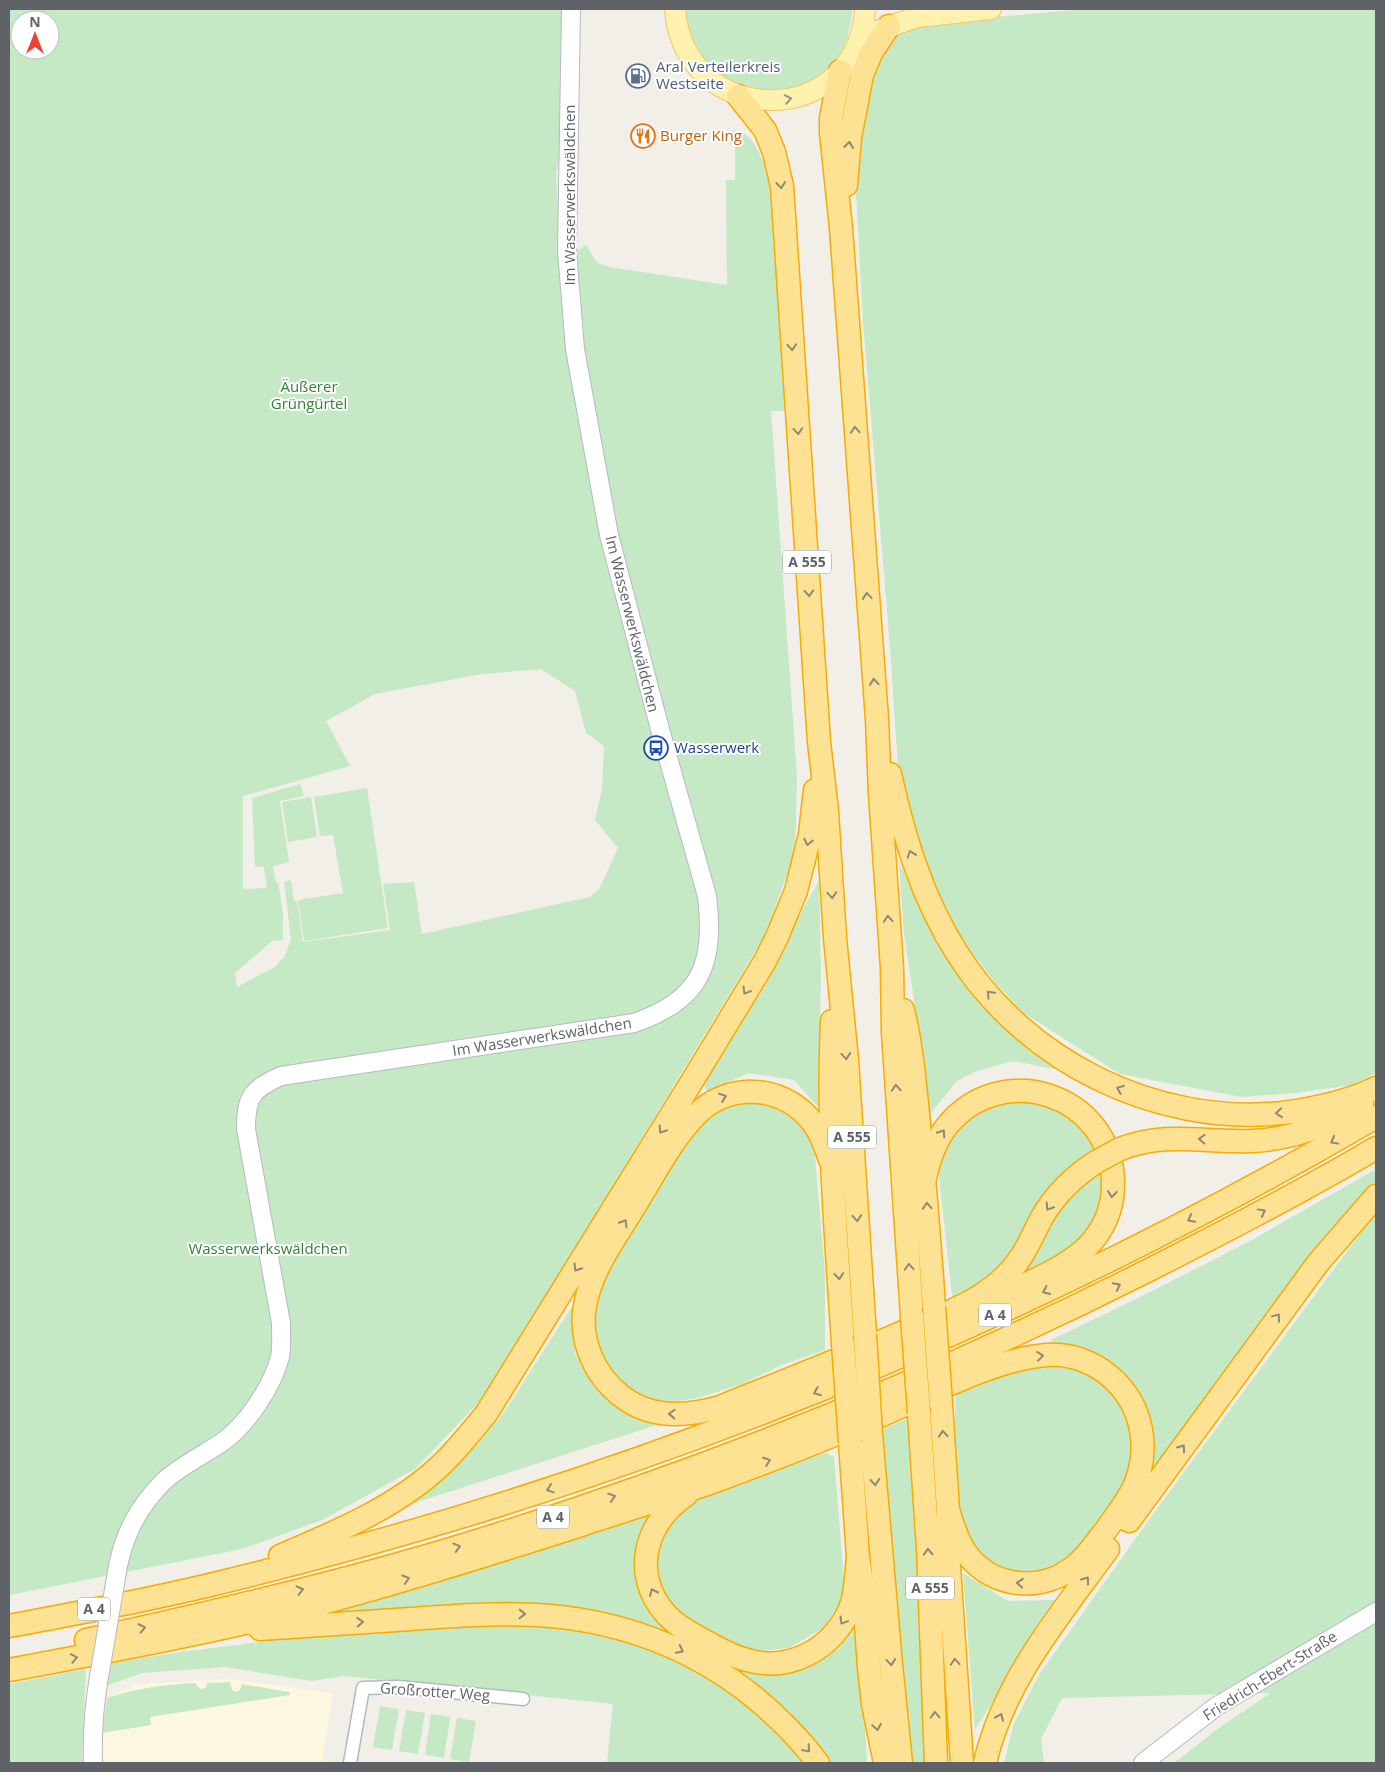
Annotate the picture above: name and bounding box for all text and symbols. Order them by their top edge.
north arrow [10,10,60,60]
text: N [29,12,41,31]
place label: Aral Verteilerkreis Westseite [656,56,780,93]
fuel station icon: Aral Verteilerkreis Westseite [625,63,651,89]
one-way arrow [784,94,793,104]
street label: Im Wasserwerkswäldchen [559,104,579,286]
restaurant icon: Burger King [630,123,656,149]
place label: Burger King [660,125,742,145]
one-way arrow [843,140,854,148]
one-way arrow [775,182,786,190]
one-way arrow [787,344,798,352]
park label: Äußerer Grüngürtel [271,376,347,413]
one-way arrow [850,426,861,434]
one-way arrow [793,427,804,435]
street label: Im Wasserwerkswäldchen [601,533,665,714]
road number: A 555 [783,550,831,574]
one-way arrow [803,589,814,597]
one-way arrow [862,592,873,600]
one-way arrow [869,678,880,686]
bus stop icon: Wasserwerk [643,735,669,761]
place label: Wasserwerk [674,737,759,757]
one-way arrow [803,838,814,847]
one-way arrow [907,850,917,858]
one-way arrow [827,891,838,899]
one-way arrow [883,915,894,923]
one-way arrow [743,986,753,995]
one-way arrow [987,991,996,1000]
street label: Im Wasserwerkswäldchen [451,1012,633,1060]
one-way arrow [841,1052,852,1060]
one-way arrow [891,1083,902,1091]
one-way arrow [1116,1085,1125,1095]
one-way arrow [718,1093,727,1104]
one-way arrow [1275,1107,1283,1118]
one-way arrow [659,1125,668,1134]
road number: A 555 [828,1126,876,1148]
one-way arrow [936,1129,945,1139]
one-way arrow [1197,1134,1205,1145]
one-way arrow [1330,1135,1339,1145]
one-way arrow [1108,1189,1118,1198]
one-way arrow [922,1202,933,1210]
one-way arrow [1045,1202,1055,1211]
one-way arrow [1256,1208,1265,1218]
one-way arrow [1188,1213,1197,1223]
one-way arrow [852,1215,863,1223]
one-way arrow [618,1220,628,1229]
park label: Wasserwerkswäldchen [188,1238,348,1258]
one-way arrow [573,1263,583,1272]
one-way arrow [903,1263,914,1271]
one-way arrow [833,1272,844,1280]
one-way arrow [1112,1282,1121,1292]
one-way arrow [1042,1285,1051,1296]
road number: A 4 [979,1304,1011,1326]
one-way arrow [1272,1314,1280,1323]
one-way arrow [1036,1351,1045,1361]
one-way arrow [813,1385,822,1396]
one-way arrow [668,1409,676,1420]
one-way arrow [938,1430,949,1438]
one-way arrow [1176,1445,1184,1454]
one-way arrow [762,1457,771,1467]
one-way arrow [870,1479,881,1487]
one-way arrow [547,1483,555,1493]
one-way arrow [607,1493,615,1503]
road number: A 4 [537,1505,569,1528]
one-way arrow [452,1542,461,1552]
one-way arrow [922,1548,933,1556]
one-way arrow [401,1574,409,1584]
road number: A 555 [906,1576,954,1600]
one-way arrow [1080,1576,1089,1586]
one-way arrow [1016,1578,1024,1589]
one-way arrow [296,1586,304,1596]
one-way arrow [648,1588,659,1597]
road number: A 4 [78,1598,110,1620]
one-way arrow [518,1609,526,1620]
one-way arrow [840,1616,850,1625]
one-way arrow [356,1617,364,1628]
one-way arrow [138,1623,147,1634]
street label: Friedrich-Ebert-Straße [1199,1626,1340,1725]
one-way arrow [674,1644,683,1654]
one-way arrow [69,1653,78,1664]
one-way arrow [885,1658,896,1666]
one-way arrow [950,1658,961,1666]
street label: Großrotter Weg [379,1677,491,1705]
one-way arrow [930,1710,940,1718]
one-way arrow [993,1713,1004,1722]
one-way arrow [872,1723,882,1732]
one-way arrow [801,1743,810,1752]

